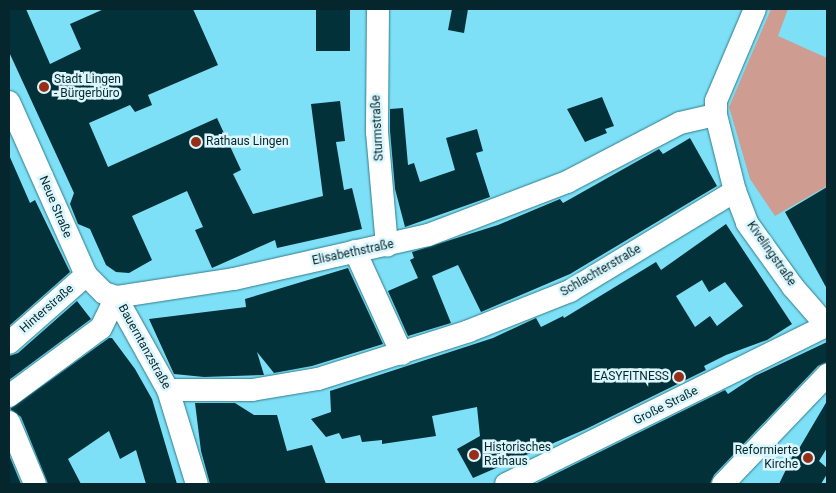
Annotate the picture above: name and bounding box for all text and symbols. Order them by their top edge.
place label: Stadt Lingen - Bürgerbüro [54,73,121,101]
marker: Stadt Lingen - Bürgerbüro [38,81,50,93]
street label: Sturmstraße [369,95,387,161]
place label: Rathaus Lingen [206,135,289,149]
marker: Rathaus Lingen [190,136,202,148]
street label: Neue Straße [36,174,74,240]
street label: Kivelingstraße [743,219,799,289]
street label: Elisabethstraße [311,237,395,269]
street label: Schlachterstraße [558,242,644,300]
street label: Hinterstraße [17,282,77,336]
street label: Bauerntanzstraße [115,302,173,392]
place label: EASYFITNESS [594,370,669,384]
marker: EASYFITNESS [673,371,685,383]
street label: Große Straße [631,384,701,428]
place label: Historisches Rathaus [484,441,551,469]
place label: Reformierte Kirche [735,444,798,472]
marker: Historisches Rathaus [468,449,480,461]
marker: Reformierte Kirche [802,452,814,464]

